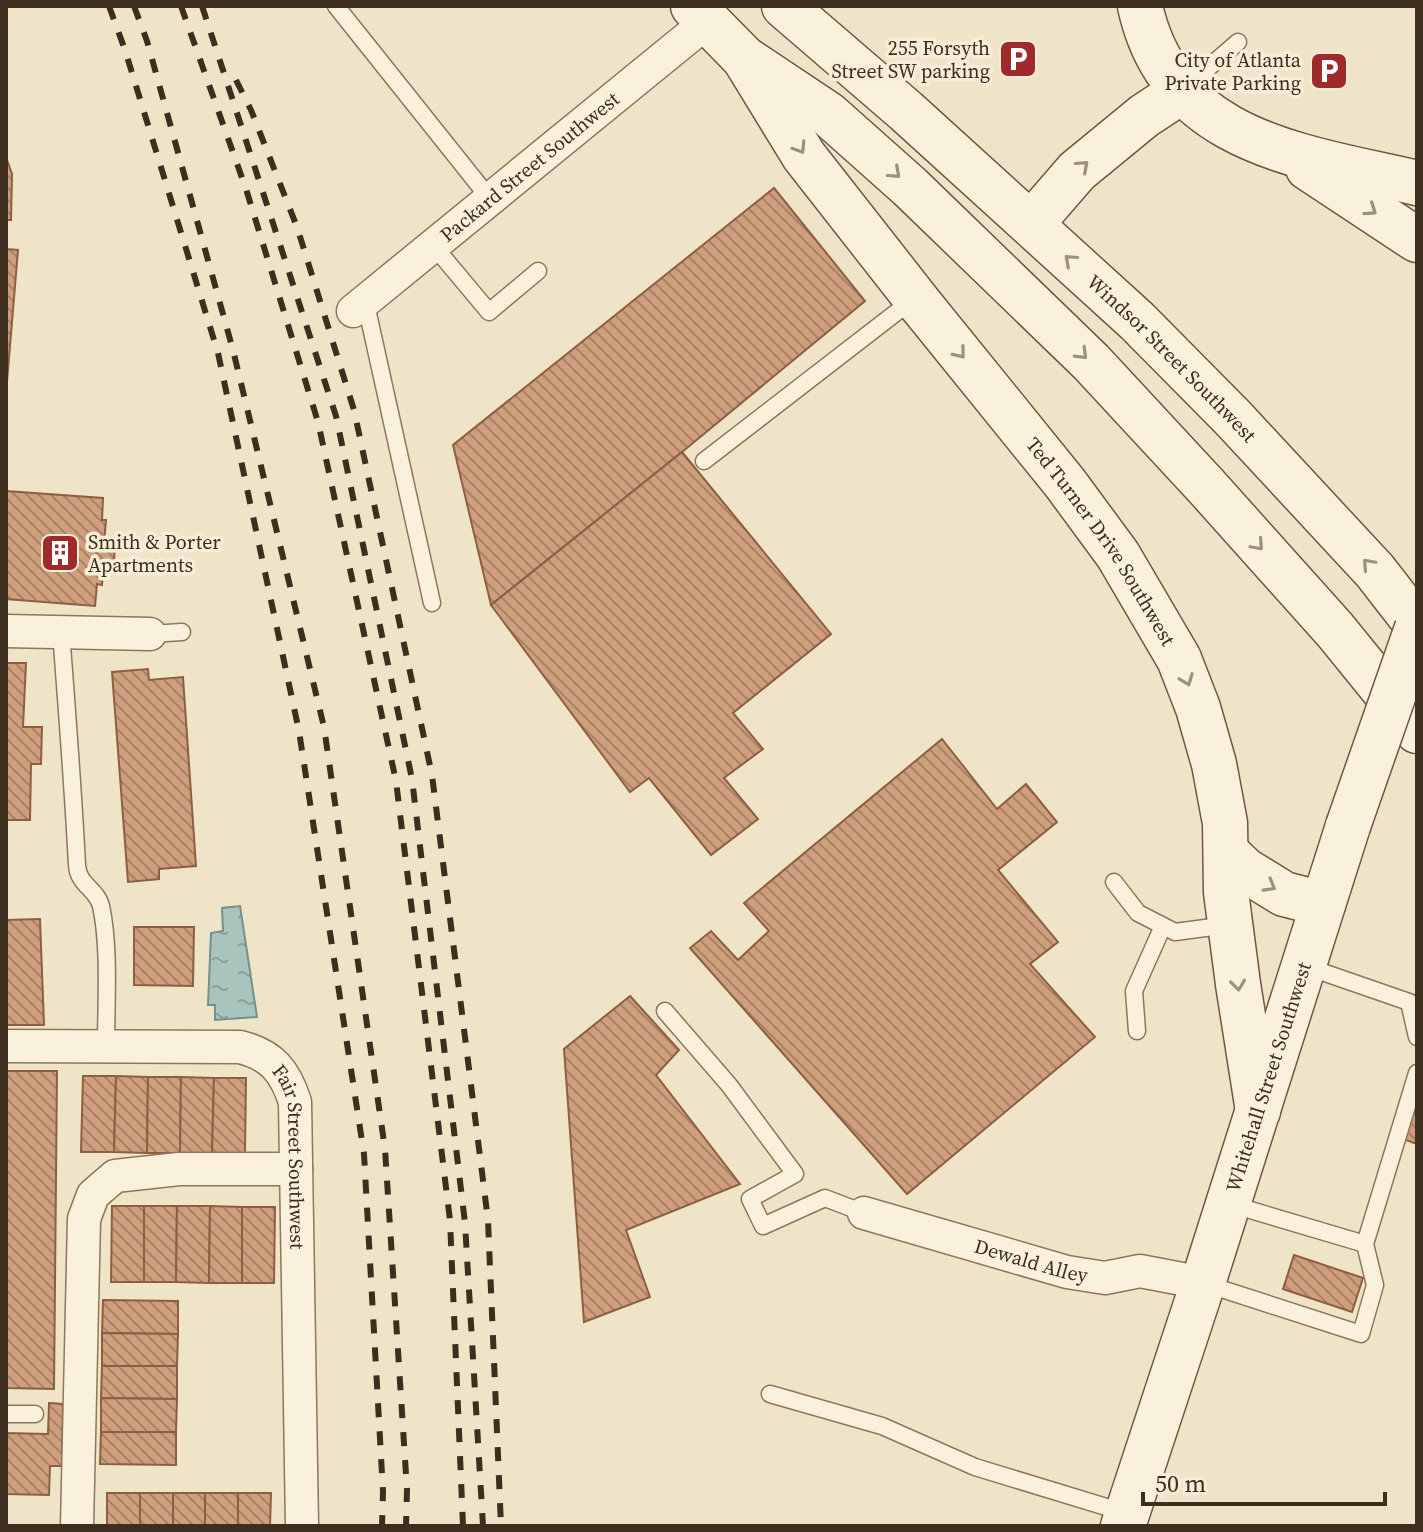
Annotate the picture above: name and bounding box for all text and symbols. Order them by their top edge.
place label: 255 Forsyth Street SW parking [832,34,990,85]
parking icon: 255 Forsyth Street SW parking [997,38,1039,80]
place label: City of Atlanta Private Parking [1165,46,1302,97]
parking icon: City of Atlanta Private Parking [1308,50,1350,92]
street label: Packard Street Southwest [434,85,626,249]
one-way arrow [790,140,805,154]
one-way arrow [1073,162,1088,176]
one-way arrow [885,164,900,178]
one-way arrow [1362,200,1376,215]
one-way arrow [1064,255,1079,270]
street label: Windsor Street Southwest [1081,268,1263,449]
one-way arrow [950,344,964,359]
one-way arrow [1073,344,1087,359]
street label: Ted Turner Drive Southwest [1019,431,1182,651]
place label: Smith & Porter Apartments [88,528,221,579]
building icon: Smith & Porter Apartments [39,532,81,574]
one-way arrow [1249,535,1263,550]
one-way arrow [1364,559,1378,574]
one-way arrow [1177,672,1194,686]
one-way arrow [1261,876,1276,892]
street label: Whitehall Street Southwest [1219,958,1318,1196]
one-way arrow [1230,979,1247,992]
street label: Fair Street Southwest [266,1058,311,1250]
street label: Dewald Alley [971,1232,1091,1289]
scale bar [1143,1456,1385,1506]
text: 50 m [1155,1467,1206,1500]

